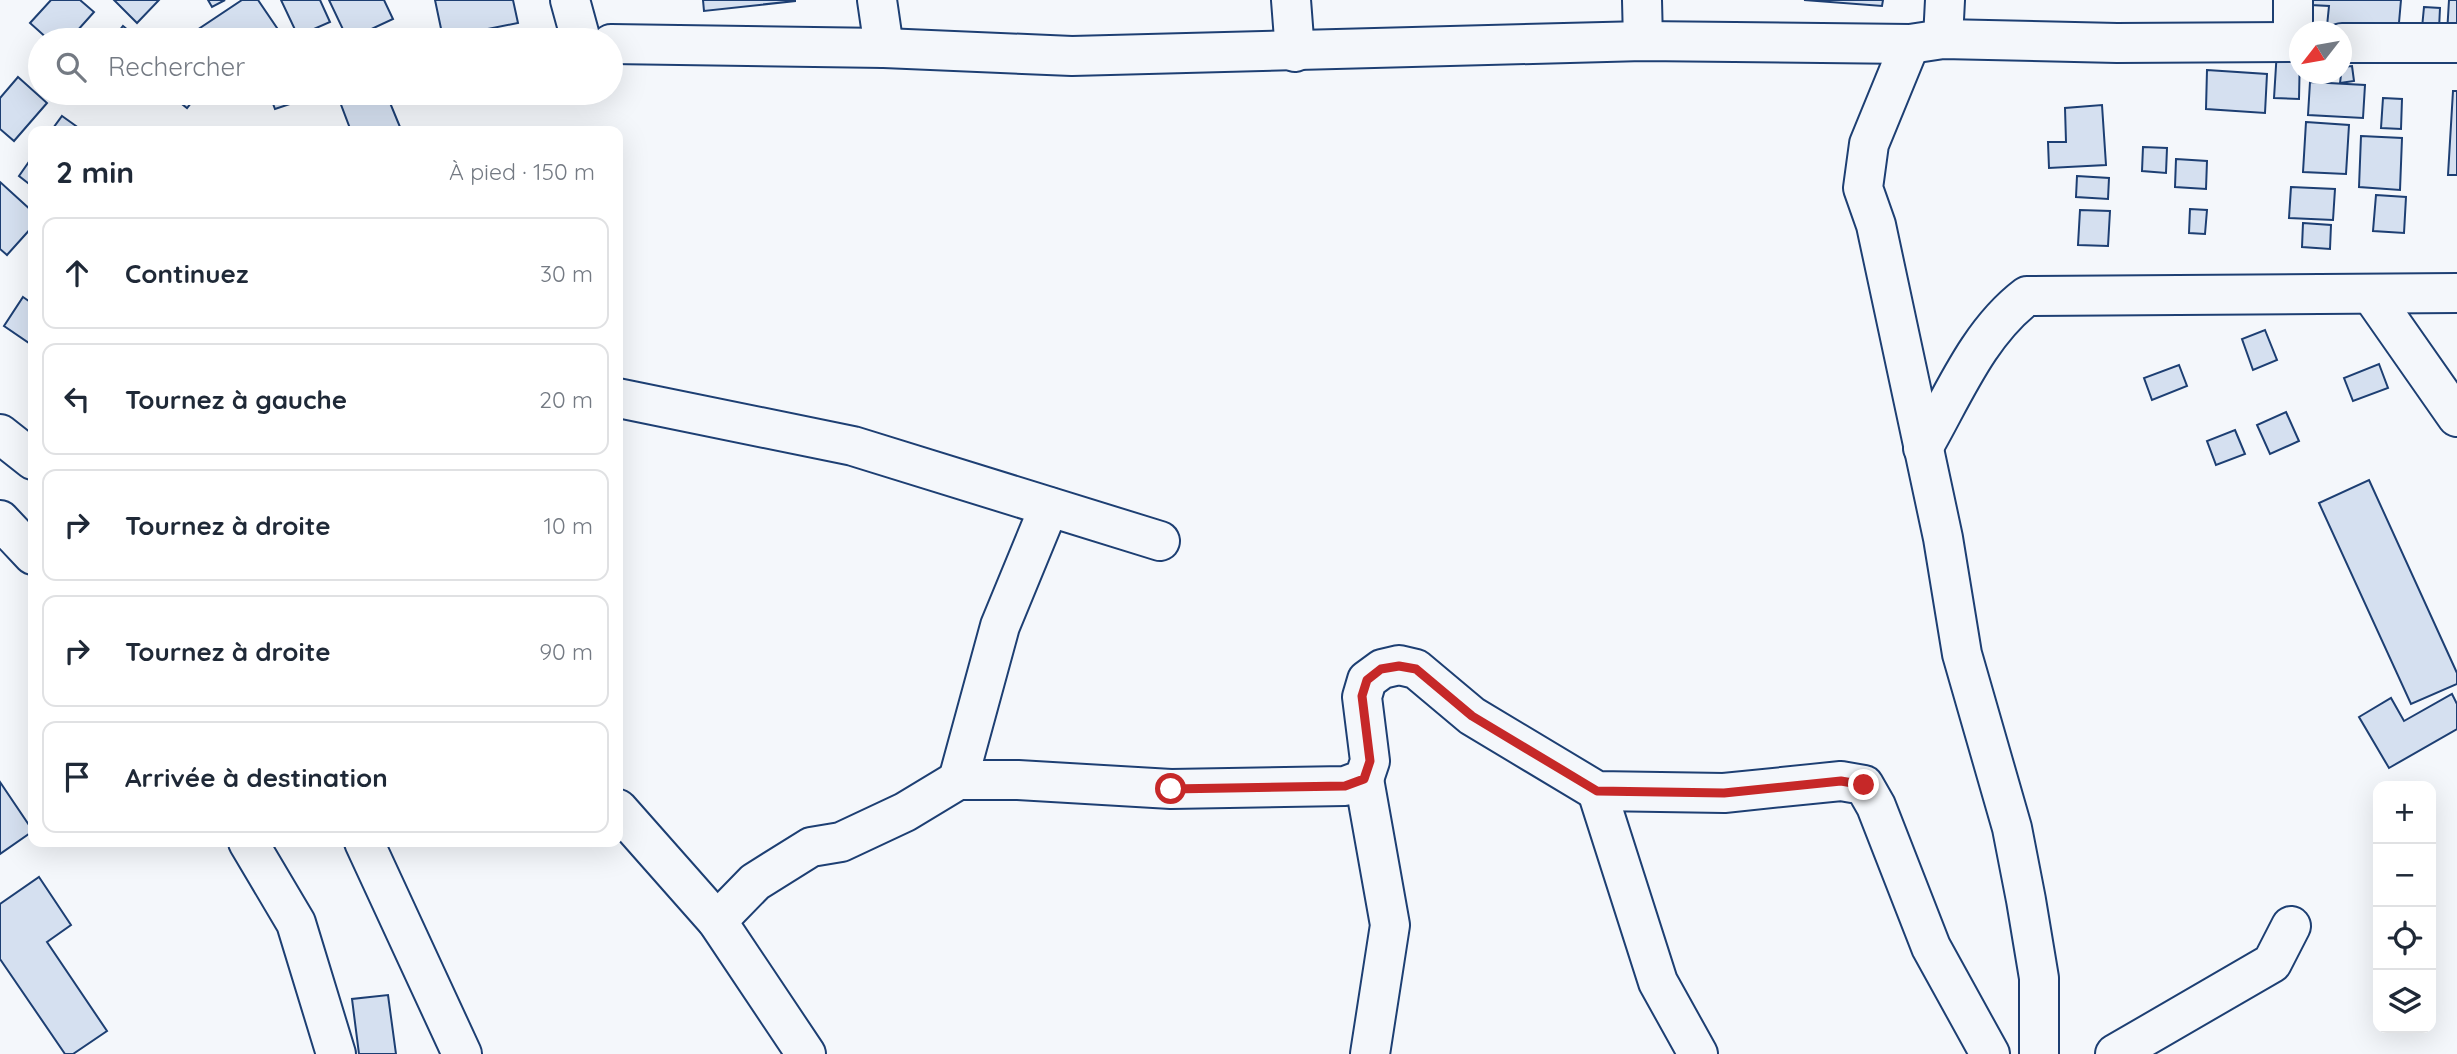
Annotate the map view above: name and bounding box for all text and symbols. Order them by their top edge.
north arrow [2289,21,2352,84]
search box [28,28,623,105]
icon: search [52,48,90,86]
text: Rechercher [108,50,245,83]
text: 2 min [56,153,134,191]
text: À pied · 150 m [449,157,595,186]
icon: ahead [58,254,96,292]
text: Continuez [125,257,248,290]
text: 30 m [540,259,593,288]
icon: left [58,380,96,418]
text: Tournez à gauche [125,383,347,416]
text: 20 m [539,385,593,414]
icon: right [58,506,96,544]
text: Tournez à droite [125,509,330,542]
text: 10 m [544,511,593,540]
icon: right [58,632,96,670]
text: Tournez à droite [125,635,330,668]
text: 90 m [539,637,593,666]
icon: arrive [58,758,96,796]
text: Arrivée à destination [125,761,388,794]
route end [1848,769,1879,800]
route start [1155,773,1186,804]
map controls [2373,781,2436,1033]
button: + [2373,781,2436,844]
button: − [2373,844,2436,907]
button: locate [2373,907,2436,970]
button: layers [2373,970,2436,1033]

